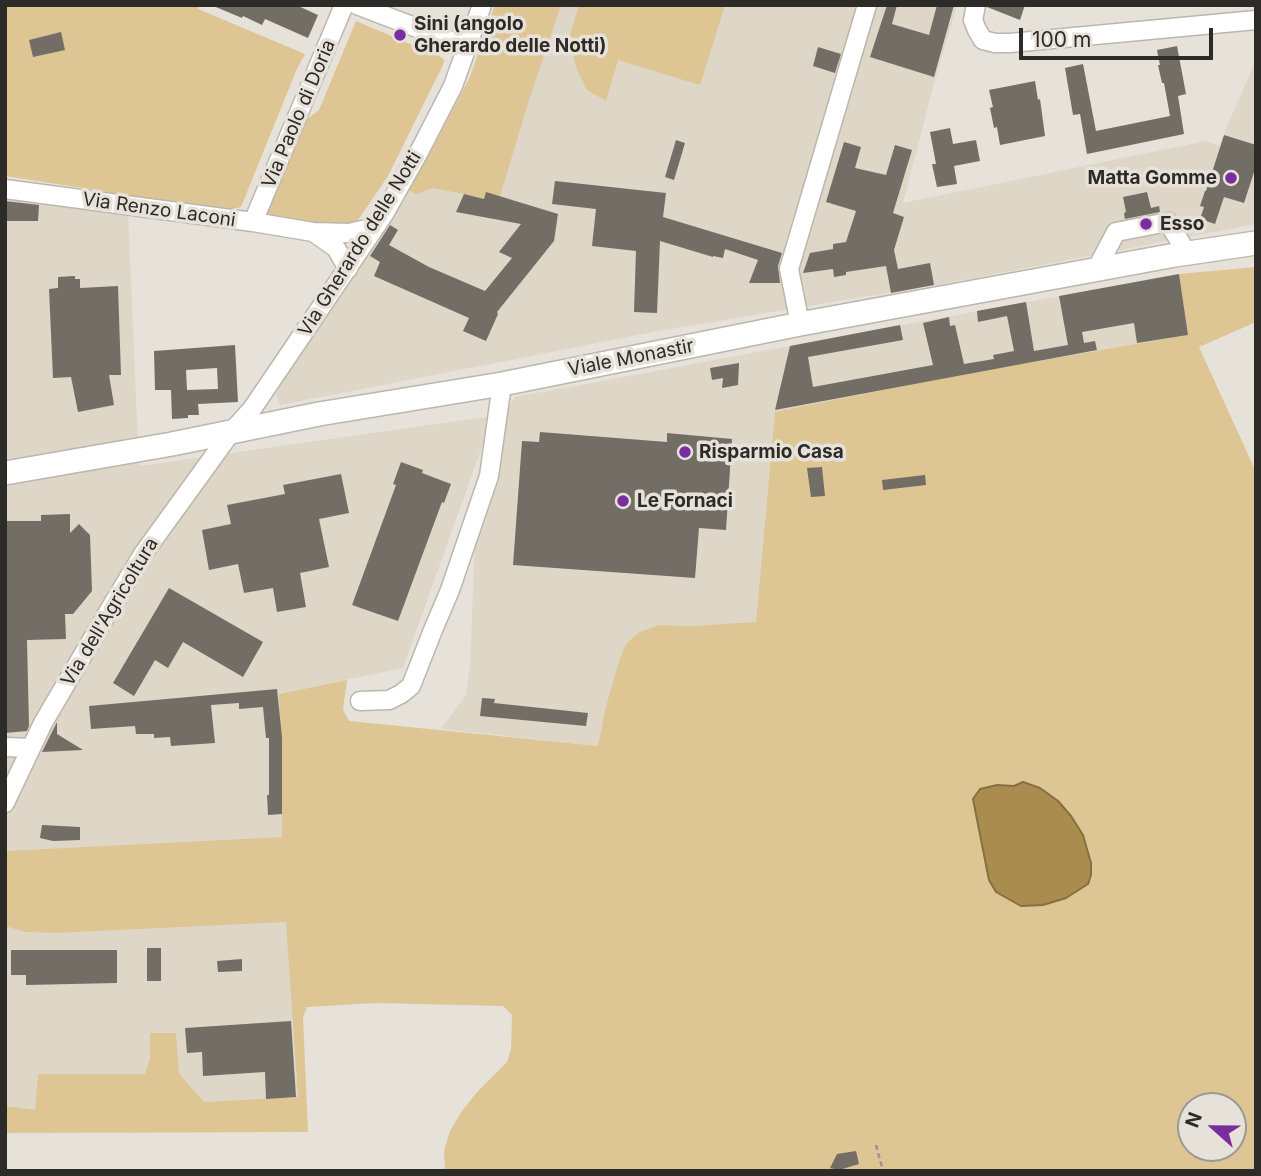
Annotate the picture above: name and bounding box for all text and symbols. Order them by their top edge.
place label: Sini (angolo Gherardo delle Notti) [414,13,606,57]
scale bar [1023,14,1217,58]
marker: Sini (angolo Gherardo delle Notti) [392,27,408,43]
text: 100 m [1032,27,1091,52]
street label: Via Paolo di Doria [258,37,340,191]
street label: Via Gherardo delle Notti [294,147,426,341]
place label: Matta Gomme [1087,167,1217,189]
marker: Matta Gomme [1223,170,1239,186]
street label: Via Renzo Laconi [81,188,237,232]
place label: Esso [1160,213,1204,235]
marker: Esso [1138,216,1154,232]
street label: Viale Monastir [566,335,696,381]
place label: Risparmio Casa [699,441,844,463]
marker: Risparmio Casa [677,444,693,460]
place label: Le Fornaci [637,490,733,512]
marker: Le Fornaci [615,493,631,509]
street label: Via dell'Agricoltura [57,534,163,690]
north arrow [1177,1092,1247,1162]
text: N [1180,1109,1207,1131]

